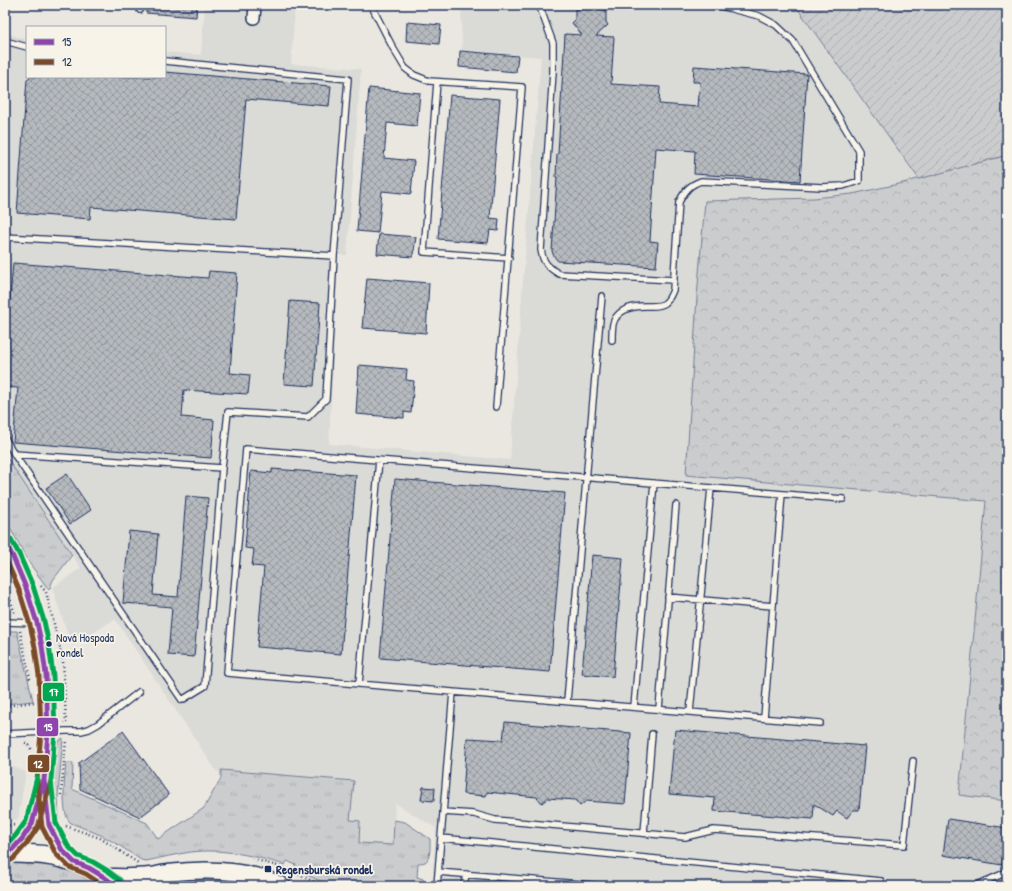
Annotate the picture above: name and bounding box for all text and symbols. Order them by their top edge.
legend [26,26,166,78]
text: 15 [62,33,71,50]
text: 12 [62,53,72,70]
place label: Nová Hospoda rondel [56,629,114,661]
marker: Nová Hospoda rondel [44,639,54,649]
line badge: 17 [42,682,65,702]
text: 17 [49,685,59,699]
line badge: 15 [36,717,59,737]
text: 15 [44,720,53,734]
line badge: 12 [27,754,50,773]
text: 12 [33,757,43,771]
place label: Regensburská rondel [276,860,373,879]
marker: Regensburská rondel [263,864,273,874]

